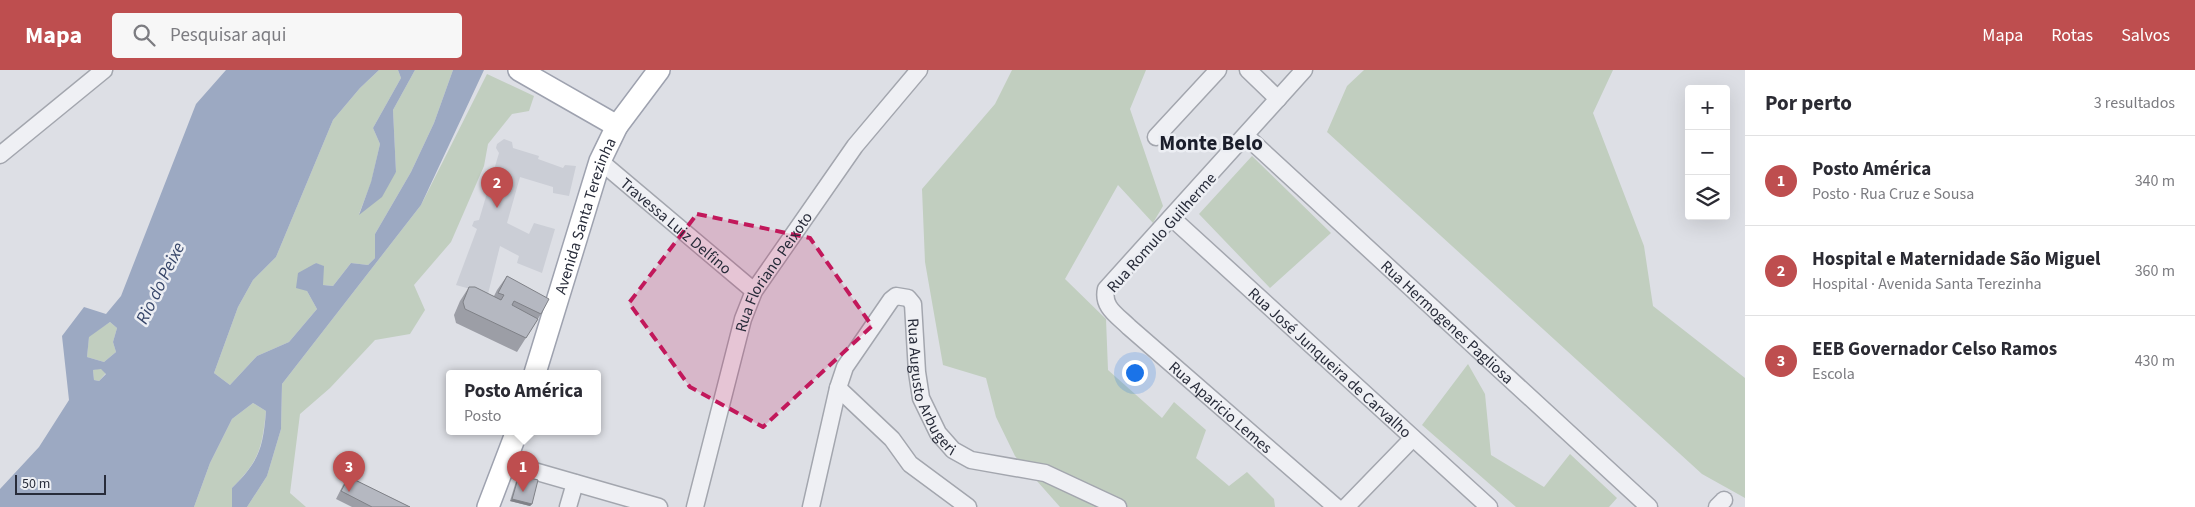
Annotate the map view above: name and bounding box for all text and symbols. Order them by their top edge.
search box [112,13,462,58]
text: Mapa [25,18,82,53]
icon: search [130,21,158,49]
text: Pesquisar aqui [170,22,286,49]
text: Mapa [1982,23,2023,48]
text: Rotas [2051,23,2093,48]
text: Salvos [2121,23,2170,48]
map controls [1685,85,1730,220]
button: + [1685,85,1730,130]
text: Por perto [1765,88,1852,118]
text: 3 resultados [2094,92,2175,114]
district label: Monte Belo [1159,128,1263,158]
button: − [1685,130,1730,175]
street label: Avenida Santa Terezinha [550,134,622,297]
text: Posto América [1812,156,1931,183]
pin: 2 [481,167,513,208]
street label: Rua Romulo Guilherme [1102,168,1222,297]
text: 1 [1777,170,1785,192]
text: 340 m [2135,170,2175,192]
street label: Travessa Luiz Delfino [615,173,736,280]
button: layers [1685,175,1730,220]
text: Posto · Rua Cruz e Sousa [1812,183,1974,205]
street label: Rua Floriano Peixoto [730,208,818,334]
water label: Rio do Peixe [130,238,191,328]
text: Hospital e Maternidade São Miguel [1812,246,2100,273]
street label: Rua Hermogenes Pagliosa [1376,255,1518,389]
text: 2 [1777,260,1785,282]
text: 360 m [2135,260,2175,282]
text: Hospital · Avenida Santa Terezinha [1812,273,2042,295]
street label: Rua José Junqueira de Carvalho [1243,283,1416,443]
street label: Rua Augusto Arbugeri [902,318,960,462]
text: EEB Governador Celso Ramos [1812,336,2057,363]
text: 3 [1777,350,1785,372]
text: 430 m [2135,350,2175,372]
street label: Rua Aparicio Lemes [1164,356,1277,459]
your location [1122,360,1148,386]
text: Escola [1812,363,1855,385]
popup [446,370,601,435]
text: Posto América [464,378,583,405]
text: Posto [464,405,501,427]
pin: 3 [333,451,365,492]
pin: 1 [507,451,539,492]
scale bar [15,472,106,495]
text: 50 m [22,474,50,494]

